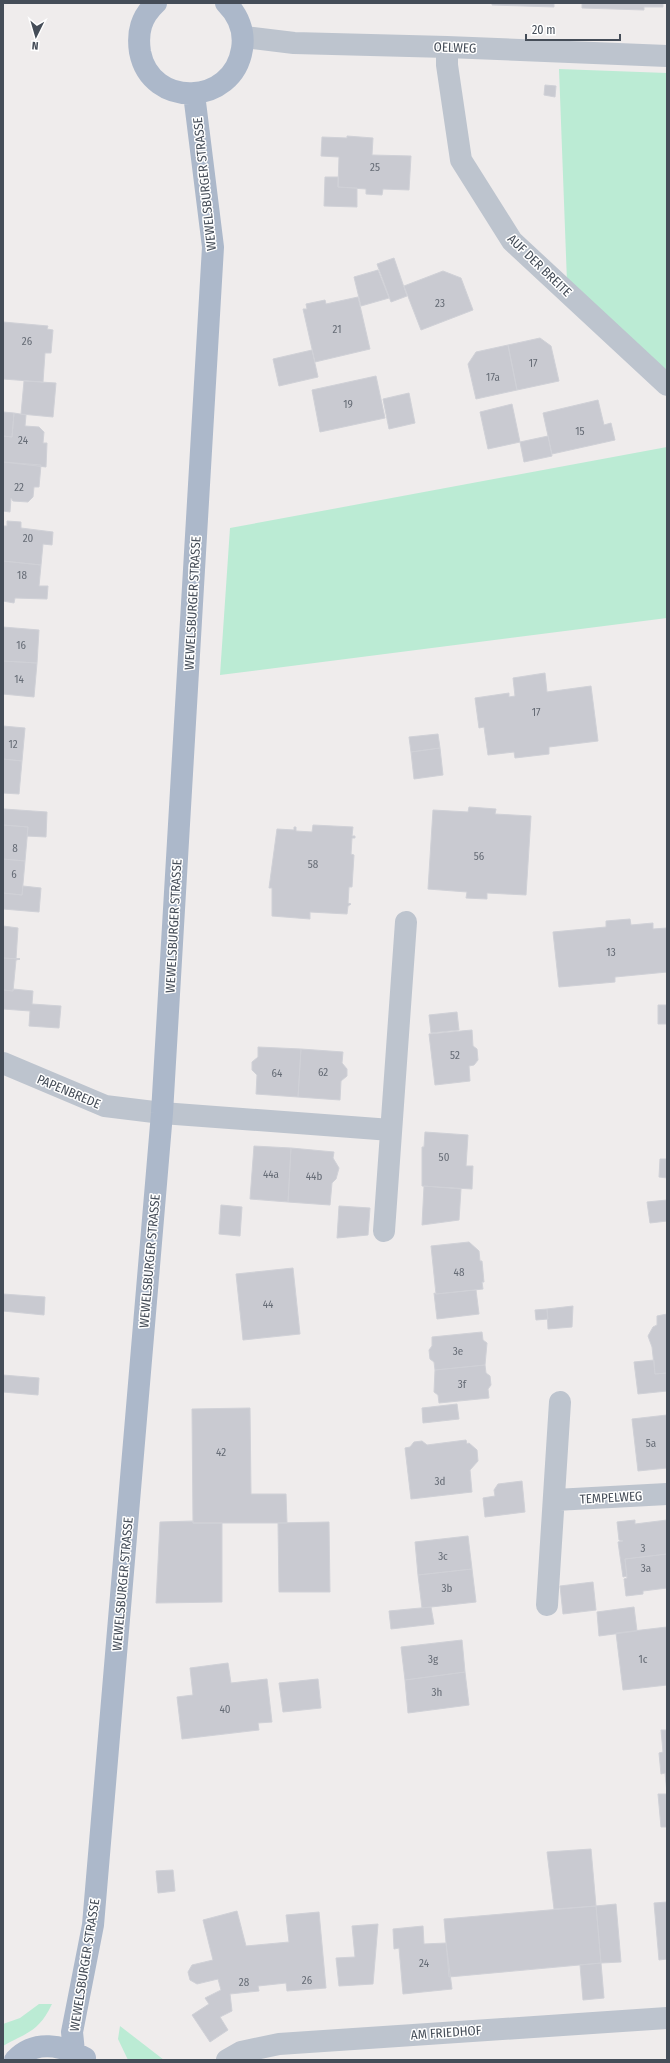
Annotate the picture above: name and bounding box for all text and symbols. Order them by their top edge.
north arrow [16,16,56,56]
scale bar [526,16,620,42]
text: 20 m [532,23,556,37]
text: N [31,39,39,52]
street label: OELWEG [433,39,477,56]
street label: WEWELSBURGER STRASSE [190,117,219,251]
house number: 25 [370,161,380,174]
street label: AUF DER BREITE [505,231,575,299]
house number: 23 [435,297,445,310]
house number: 21 [333,323,341,336]
house number: 26 [22,335,33,348]
house number: 17 [529,357,538,370]
house number: 17a [486,371,500,384]
house number: 19 [343,398,353,411]
house number: 15 [575,425,585,438]
house number: 24 [18,434,29,447]
house number: 22 [14,481,24,494]
house number: 20 [23,532,34,545]
street label: WEWELSBURGER STRASSE [182,536,203,670]
house number: 18 [17,569,27,582]
house number: 16 [16,639,26,652]
house number: 14 [14,673,24,686]
house number: 17 [532,706,541,719]
house number: 12 [8,738,18,751]
house number: 8 [12,842,18,855]
house number: 56 [474,850,485,863]
house number: 58 [308,858,319,871]
street label: WEWELSBURGER STRASSE [163,859,184,993]
house number: 6 [11,868,17,881]
house number: 13 [606,946,616,959]
house number: 52 [450,1049,460,1062]
house number: 62 [318,1066,328,1079]
house number: 64 [272,1067,283,1080]
street label: PAPENBREDE [35,1071,103,1112]
house number: 50 [439,1151,450,1164]
house number: 44a [263,1168,279,1181]
house number: 44b [306,1170,322,1183]
street label: WEWELSBURGER STRASSE [136,1194,163,1328]
house number: 48 [454,1266,465,1279]
house number: 44 [263,1298,274,1311]
house number: 3e [453,1345,463,1358]
house number: 3f [458,1378,467,1391]
house number: 5a [646,1437,656,1450]
house number: 42 [216,1446,226,1459]
house number: 3d [435,1475,445,1488]
street label: TEMPELWEG [579,1488,643,1507]
street label: WEWELSBURGER STRASSE [109,1517,136,1651]
house number: 3 [641,1542,646,1555]
house number: 3c [438,1550,448,1563]
house number: 3a [641,1562,651,1575]
house number: 3b [442,1582,453,1595]
house number: 3g [428,1653,439,1666]
house number: 1c [639,1653,648,1666]
house number: 3h [432,1686,442,1699]
house number: 40 [219,1703,231,1716]
street label: WEWELSBURGER STRASSE [67,1898,102,2032]
house number: 24 [419,1957,430,1970]
house number: 26 [302,1974,313,1987]
house number: 28 [239,1976,250,1989]
street label: AM FRIEDHOF [410,2023,482,2042]

